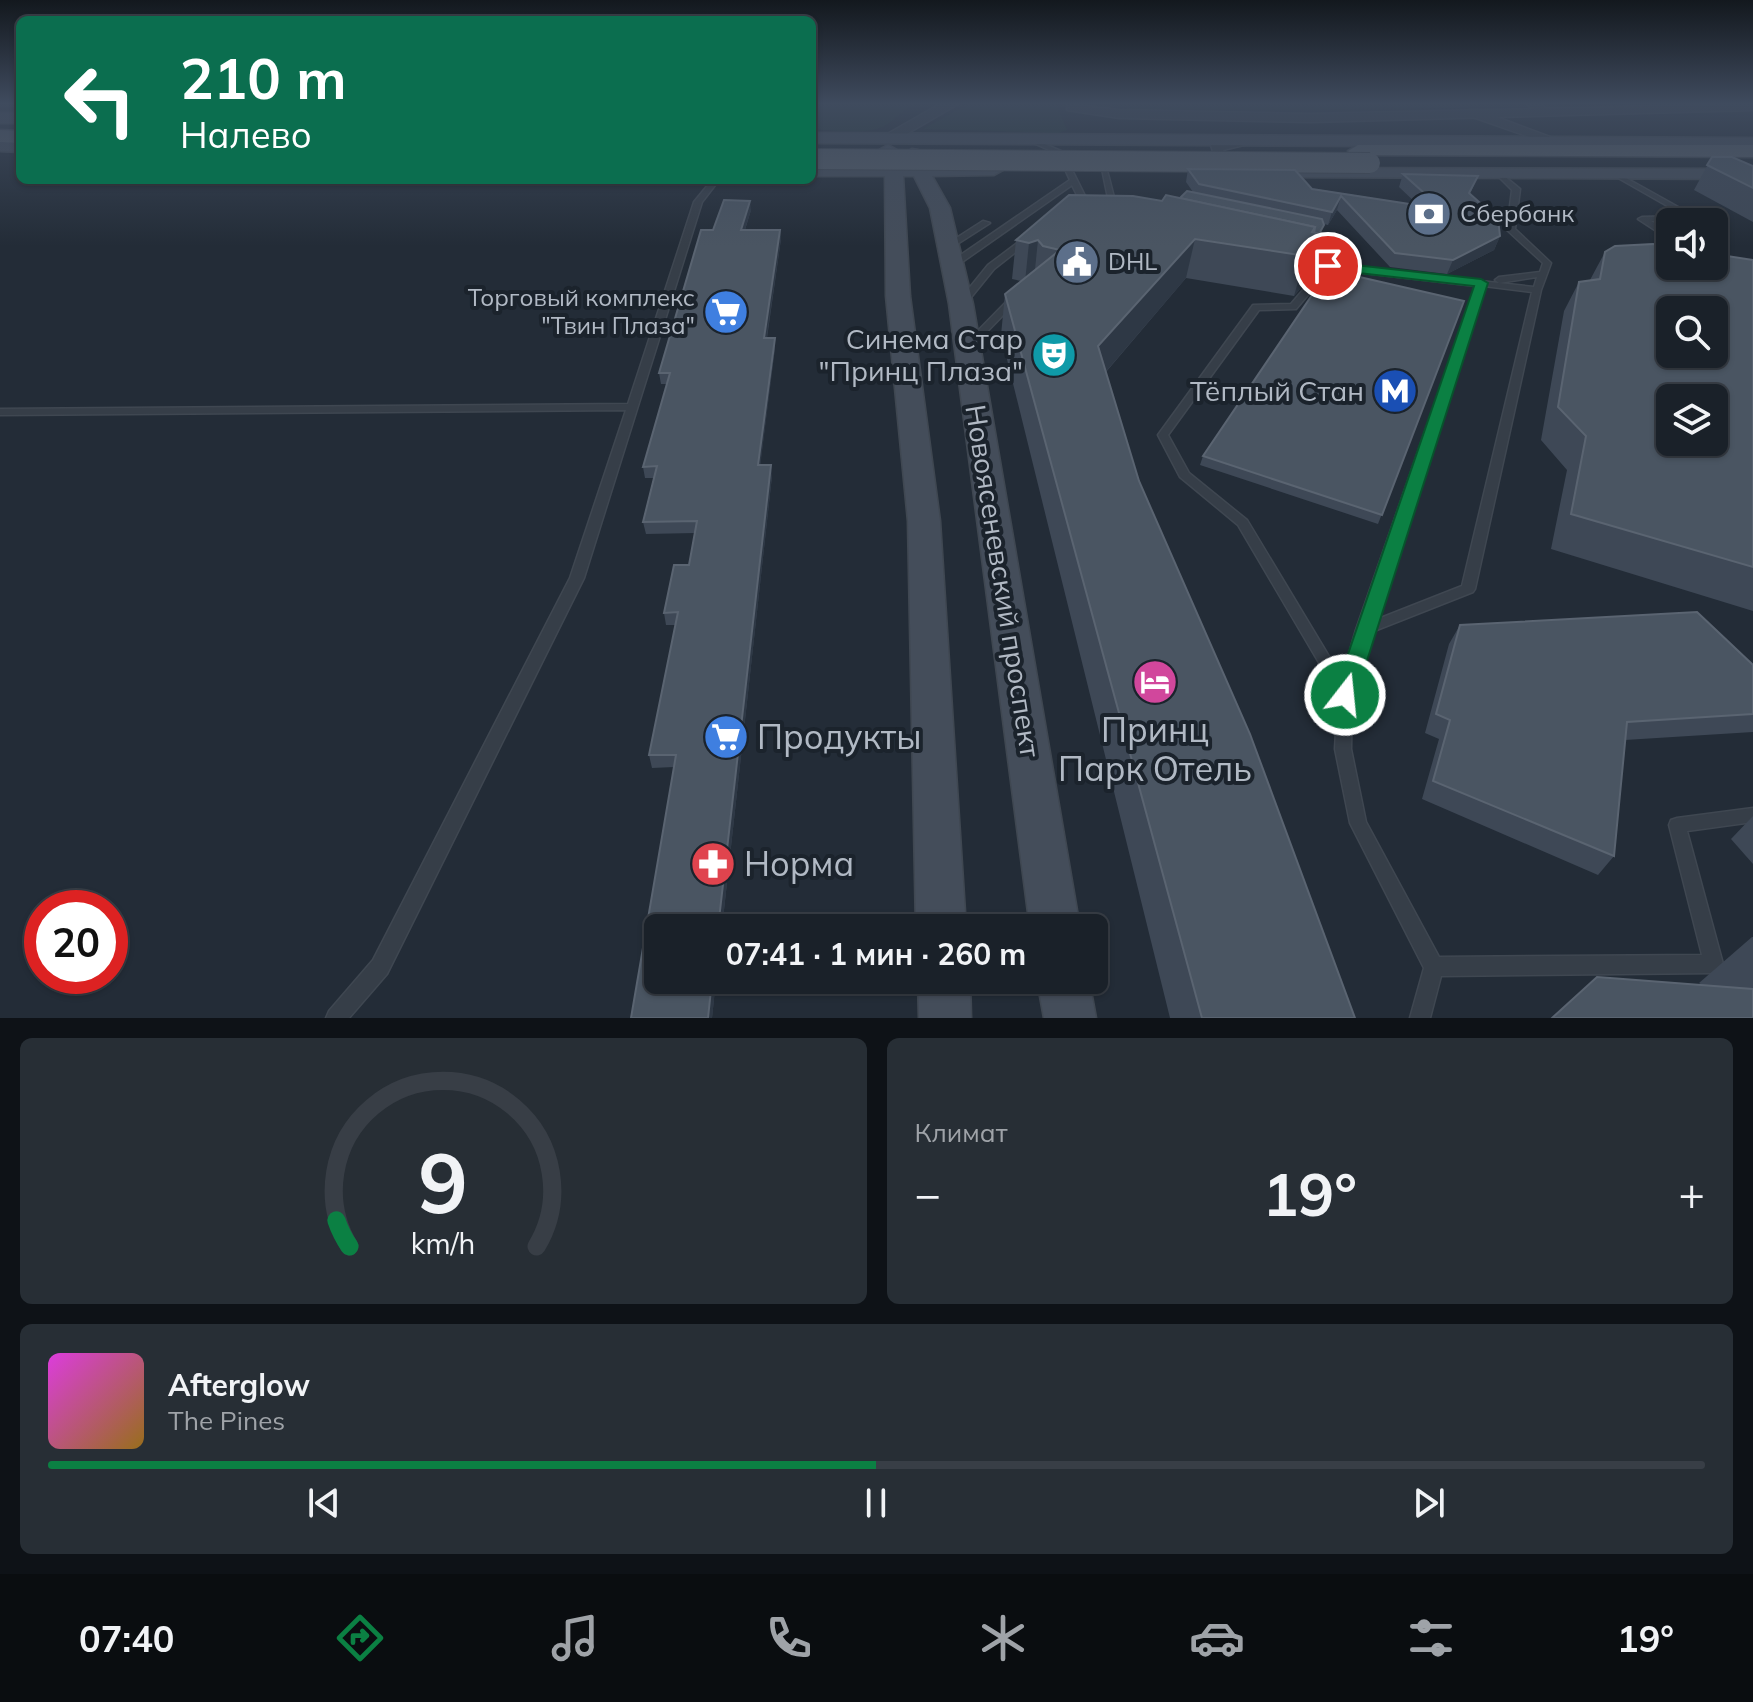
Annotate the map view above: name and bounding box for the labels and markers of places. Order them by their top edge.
bank icon: Сбербанк [1405,190,1453,238]
place label: Сбербанк [1460,198,1574,228]
pin [1294,232,1362,300]
public building icon: DHL [1053,238,1101,286]
place label: DHL [1108,246,1157,276]
place label: Торговый комплекс "Твин Плаза" [468,282,695,340]
supermarket icon: Торговый комплекс "Твин Плаза" [702,288,750,336]
place label: Синема Стар "Принц Плаза" [818,321,1023,388]
theatre icon: Синема Стар "Принц Плаза" [1030,331,1078,379]
metro station icon: Тёплый Стан [1371,367,1419,415]
place label: Тёплый Стан [1190,373,1364,408]
hotel icon: Принц Парк Отель [1131,658,1179,706]
place label: Принц Парк Отель [1058,708,1252,790]
supermarket icon: Продукты [702,713,750,761]
place label: Продукты [757,715,922,758]
pharmacy icon: Норма [689,840,737,888]
place label: Норма [744,842,854,885]

